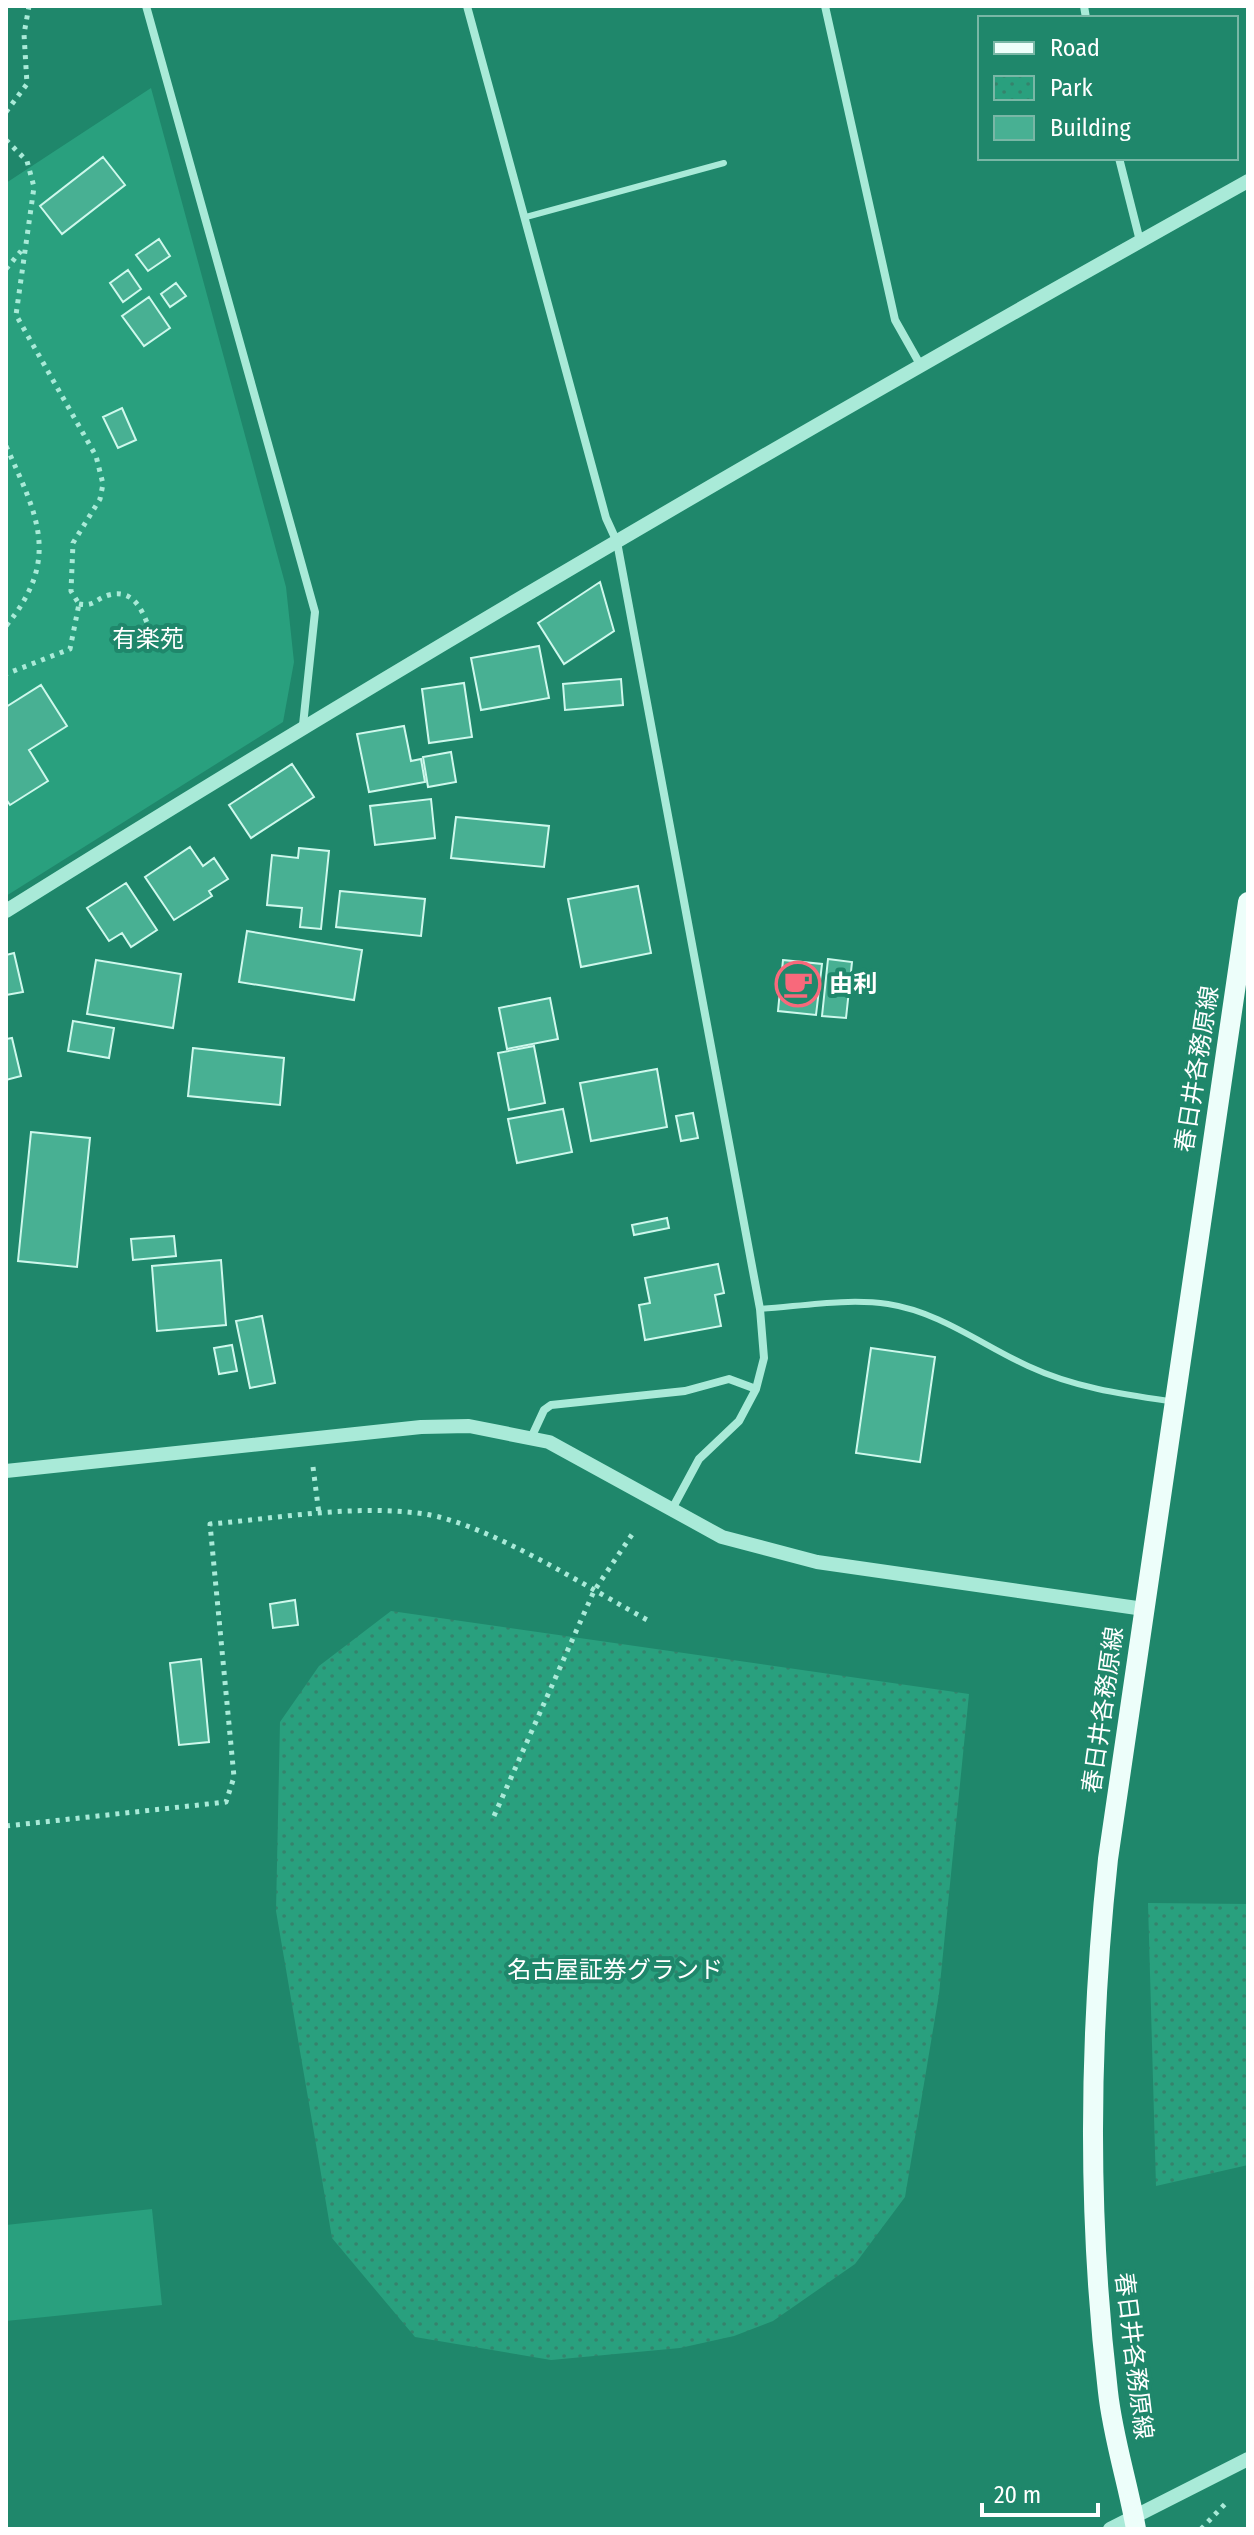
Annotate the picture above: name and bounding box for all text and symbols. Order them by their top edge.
legend [978,16,1238,160]
text: Road [1050,34,1100,62]
text: Park [1050,74,1093,102]
text: Building [1050,114,1132,142]
park label: 有楽苑 [112,625,184,653]
cafe icon: 由利 [774,960,822,1008]
place label: 由利 [829,970,877,998]
street label: 春日井各務原線 [1170,984,1224,1154]
street label: 春日井各務原線 [1077,1625,1129,1795]
park label: 名古屋証券グランド [507,1956,723,1984]
street label: 春日井各務原線 [1110,2271,1158,2441]
scale bar [982,2467,1098,2517]
text: 20 m [994,2481,1041,2509]

